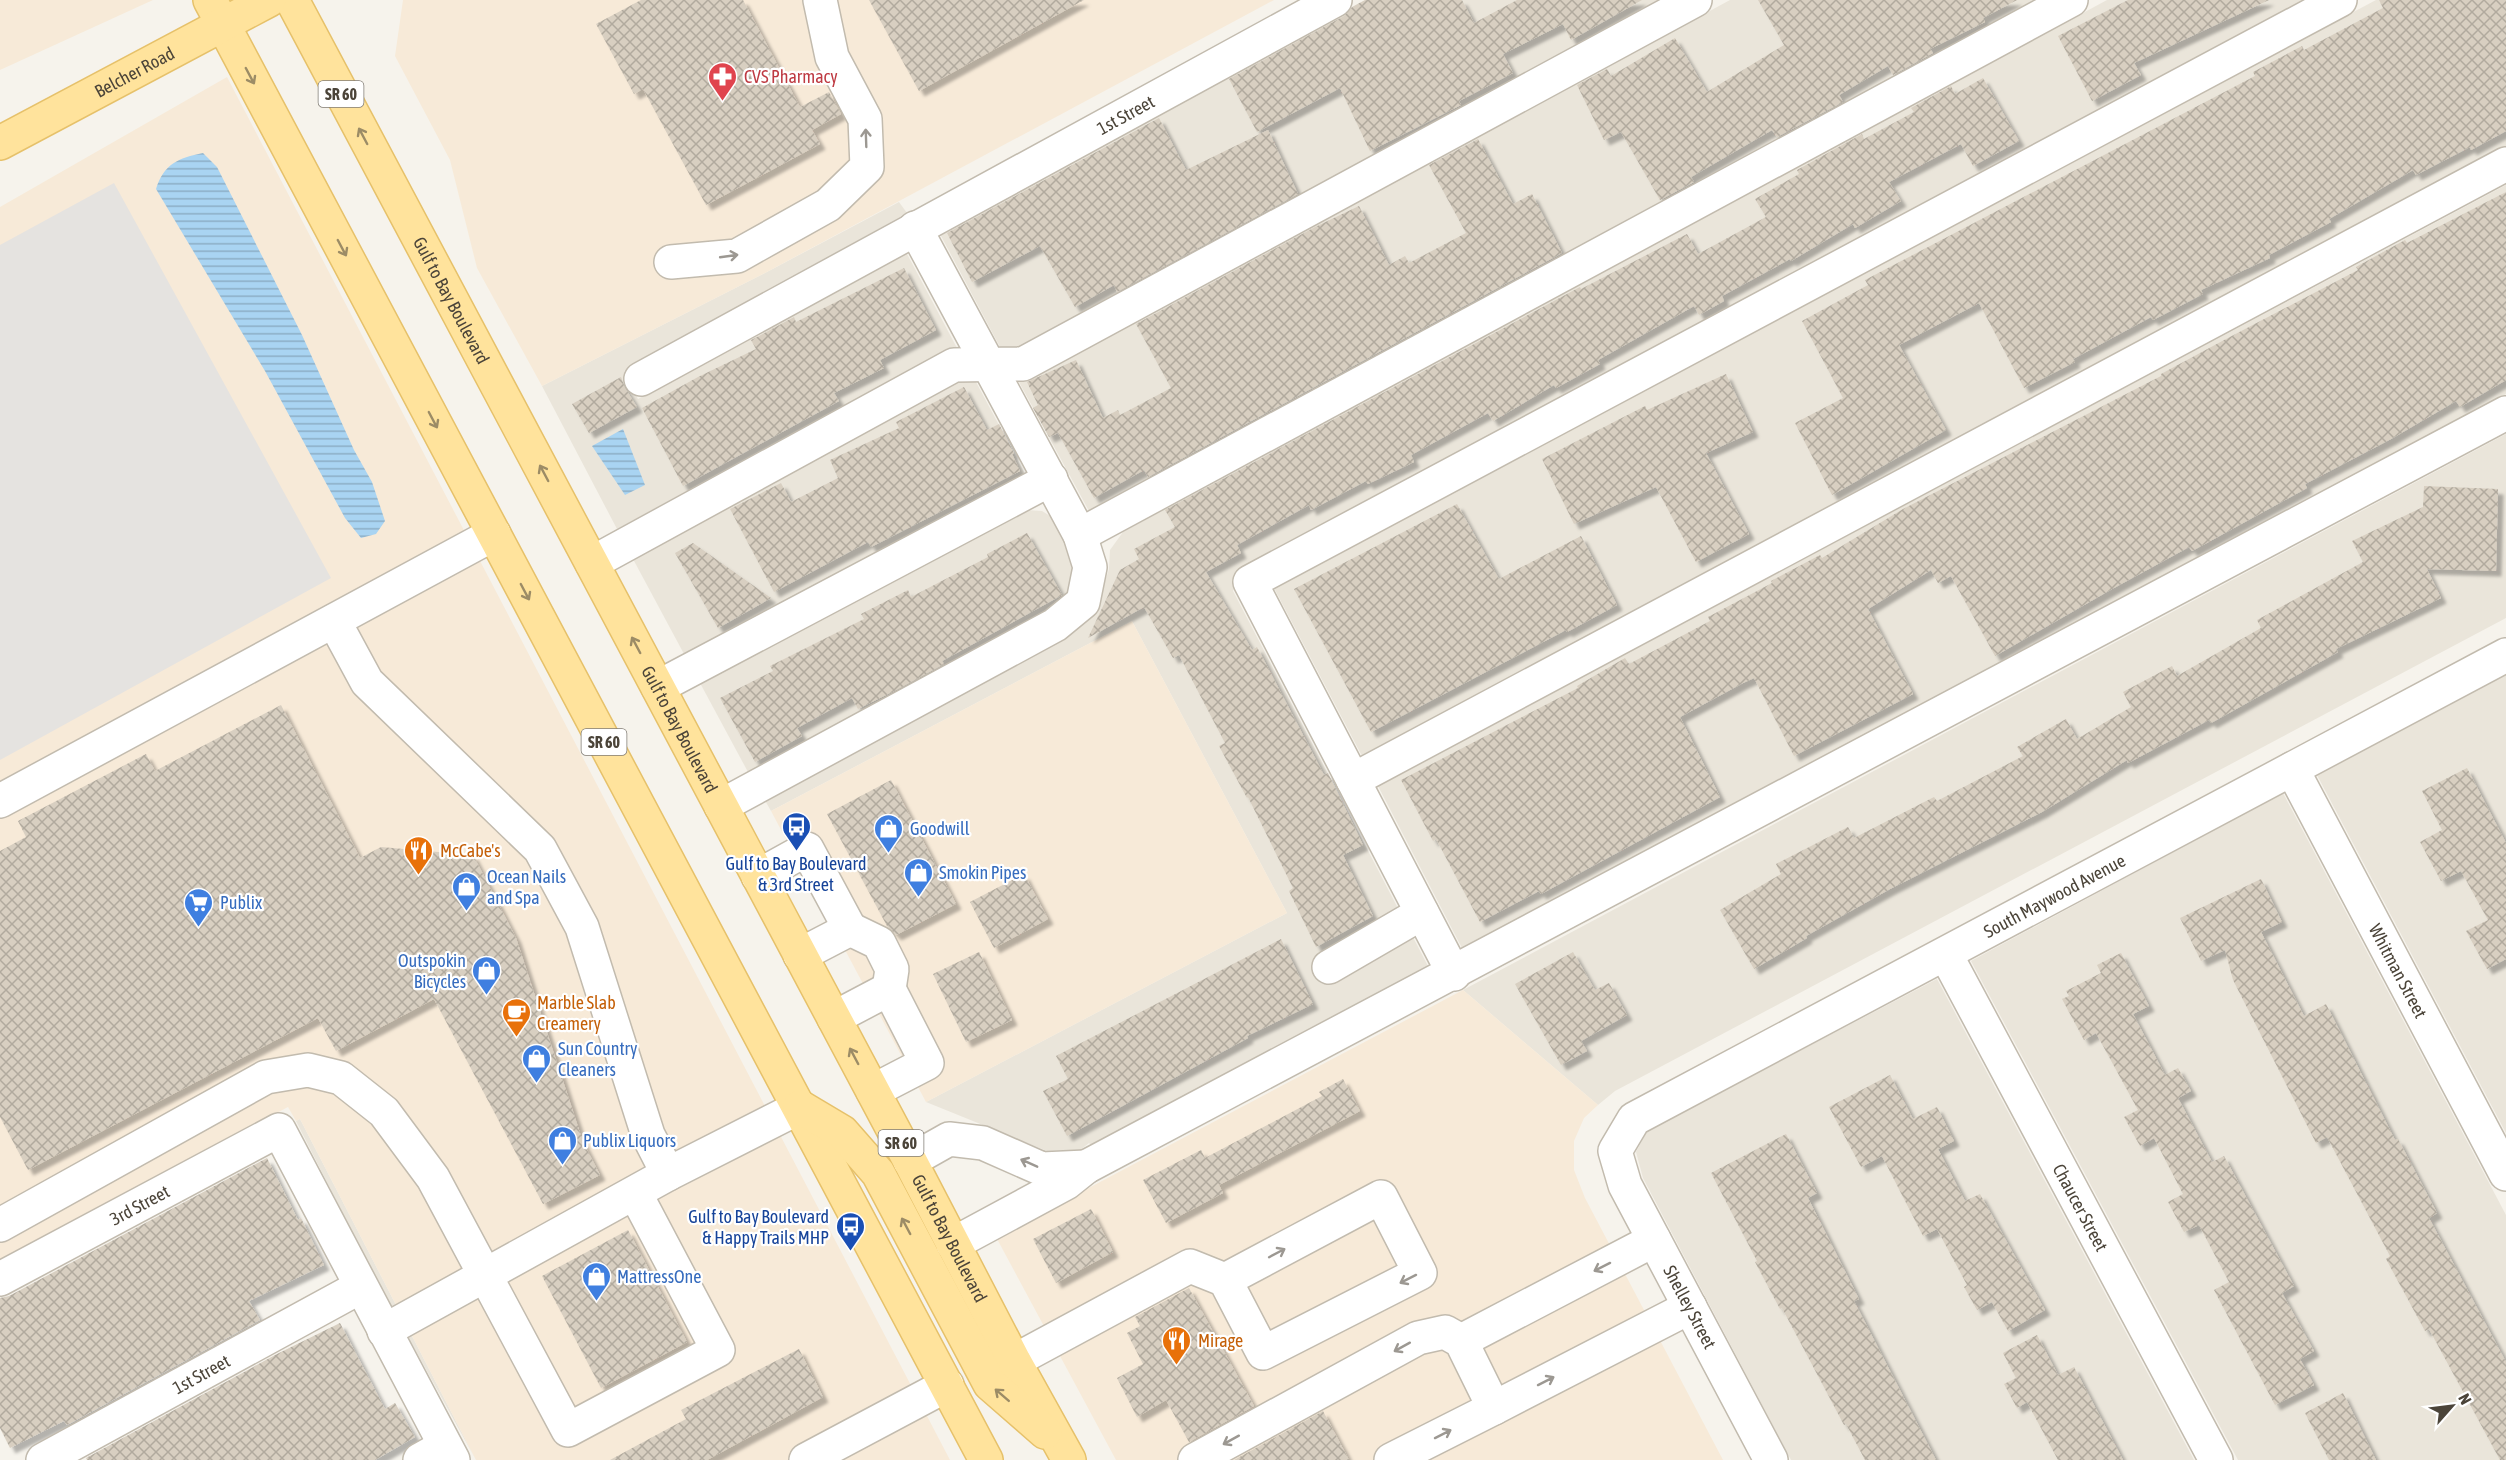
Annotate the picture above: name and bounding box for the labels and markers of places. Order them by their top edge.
pharmacy icon: CVS Pharmacy [707,60,739,102]
place label: CVS Pharmacy [744,66,838,87]
bus stop icon: Gulf to Bay Boulevard & 3rd Street [780,810,812,852]
shop icon: Goodwill [873,812,905,854]
place label: Goodwill [910,818,970,839]
restaurant icon: McCabe's [403,834,435,876]
place label: McCabe's [440,840,501,861]
place label: Gulf to Bay Boulevard & 3rd Street [726,853,866,895]
shop icon: Smokin Pipes [902,856,934,898]
place label: Smokin Pipes [939,862,1026,883]
place label: Ocean Nails and Spa [487,866,566,908]
shop icon: Ocean Nails and Spa [450,870,482,912]
supermarket icon: Publix [183,886,215,928]
place label: Publix [220,892,262,913]
place label: Outspokin Bicycles [398,950,466,992]
shop icon: Outspokin Bicycles [471,954,503,996]
place label: Marble Slab Creamery [537,992,616,1034]
cafe icon: Marble Slab Creamery [500,996,532,1038]
place label: Sun Country Cleaners [558,1038,637,1080]
shop icon: Sun Country Cleaners [521,1042,553,1084]
shop icon: Publix Liquors [546,1124,578,1166]
place label: Publix Liquors [583,1130,676,1151]
place label: Gulf to Bay Boulevard & Happy Trails MHP [688,1206,829,1248]
bus stop icon: Gulf to Bay Boulevard & Happy Trails MHP [834,1210,866,1252]
shop icon: MattressOne [580,1260,612,1302]
place label: MattressOne [617,1266,701,1287]
restaurant icon: Mirage [1161,1324,1193,1366]
place label: Mirage [1198,1330,1243,1351]

